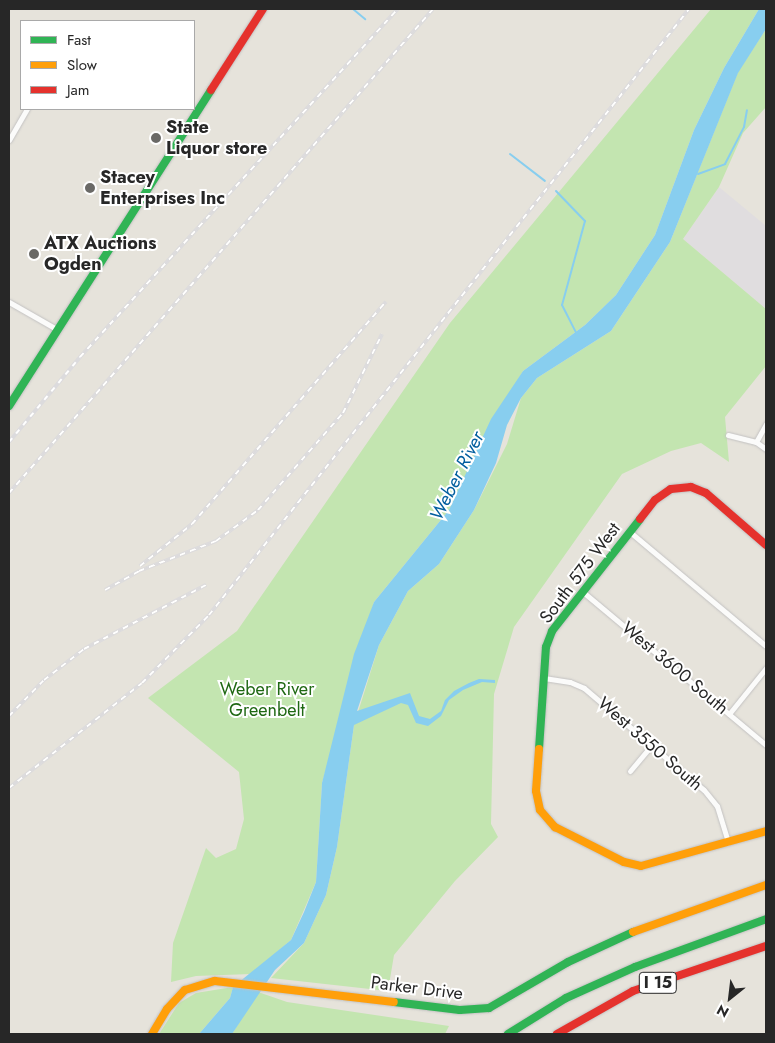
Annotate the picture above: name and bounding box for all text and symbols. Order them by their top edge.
legend [20,20,195,110]
text: Fast [67,29,91,51]
text: Slow [67,54,97,76]
text: Jam [67,79,90,101]
place label: State Liquor store [166,117,267,160]
marker: State Liquor store [150,132,162,144]
place label: Stacey Enterprises Inc [100,167,225,210]
marker: Stacey Enterprises Inc [84,182,96,194]
place label: ATX Auctions Ogden [44,233,156,276]
marker: ATX Auctions Ogden [28,248,40,260]
water label: Weber River [425,428,489,524]
street label: South 575 West [535,518,625,628]
street label: West 3600 South [617,617,733,719]
park label: Weber River Greenbelt [220,679,314,722]
street label: West 3550 South [593,693,707,795]
road number: I 15 [638,970,678,996]
street label: Parker Drive [370,972,464,1004]
north arrow [705,973,755,1023]
text: N [713,1000,732,1023]

